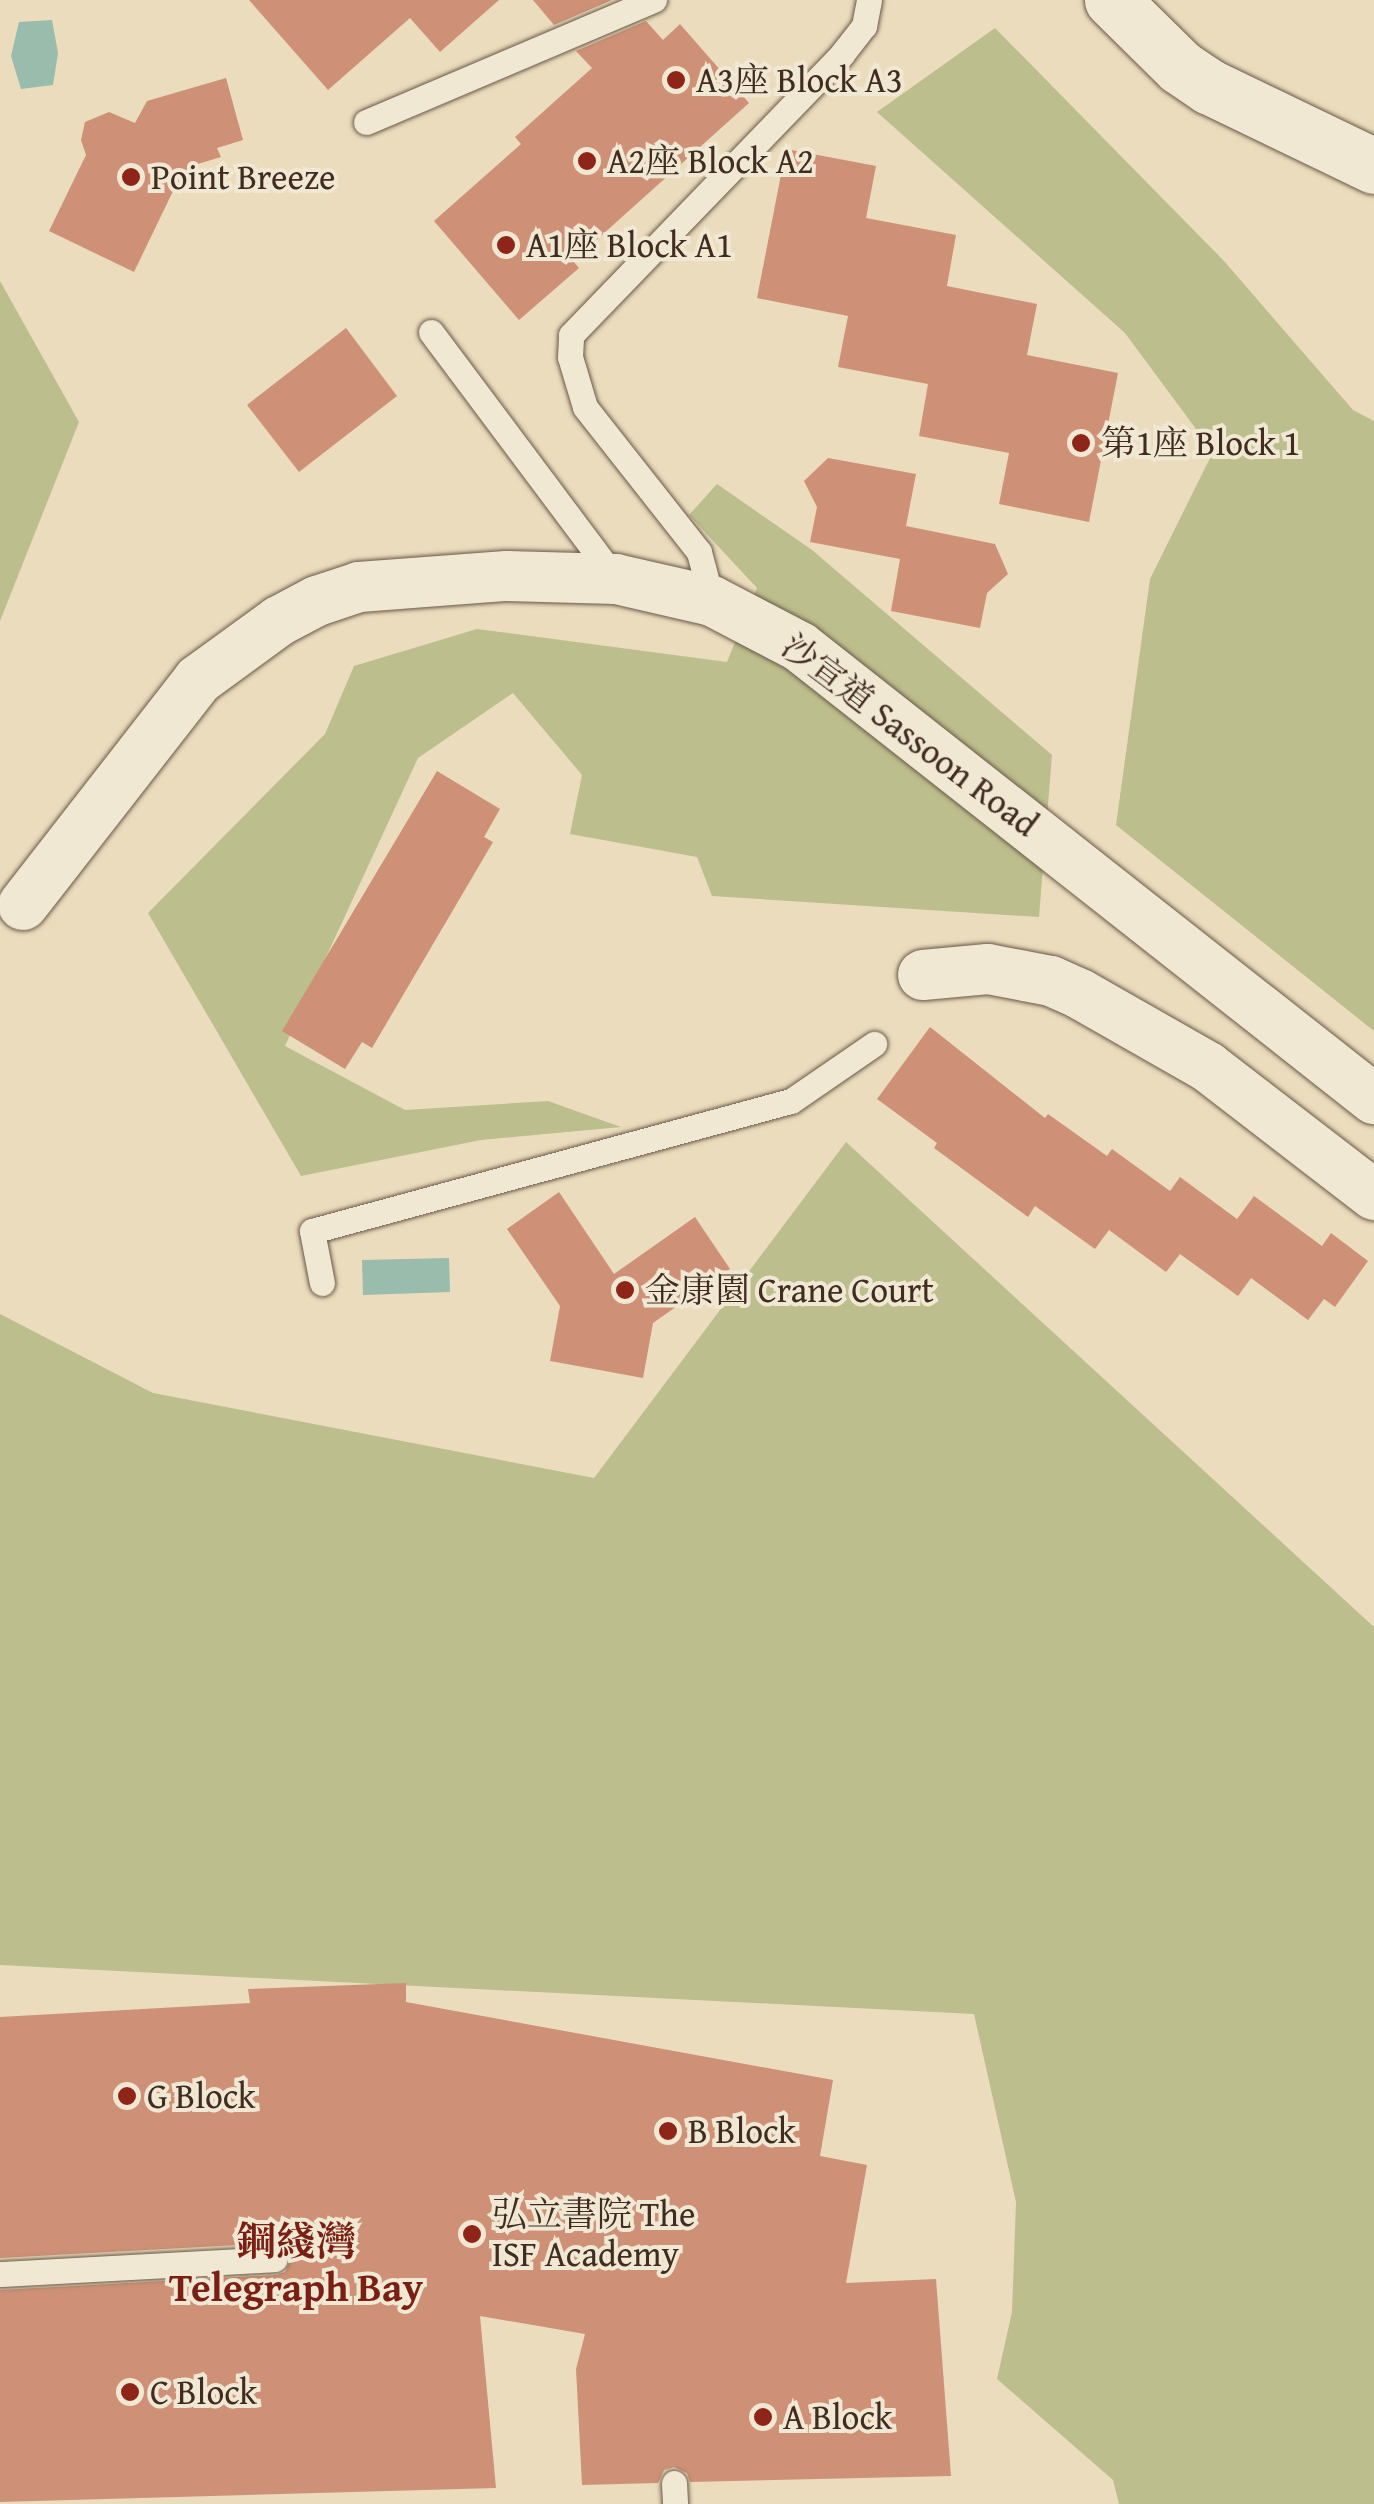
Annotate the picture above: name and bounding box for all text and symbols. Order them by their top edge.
place label: A3座 Block A3 [696,59,903,101]
marker: A3座 Block A3 [665,69,687,91]
place label: A2座 Block A2 [607,140,814,182]
marker: A2座 Block A2 [576,150,598,172]
place label: Point Breeze [151,156,336,198]
marker: Point Breeze [120,166,142,188]
place label: A1座 Block A1 [526,224,733,266]
marker: A1座 Block A1 [495,234,517,256]
place label: 第1座 Block 1 [1101,422,1300,464]
marker: 第1座 Block 1 [1070,432,1092,454]
street label: 沙宣道 Sassoon Road [773,625,1047,845]
place label: 金康園 Crane Court [645,1269,934,1311]
marker: 金康園 Crane Court [614,1279,636,1301]
place label: G Block [147,2075,256,2117]
marker: G Block [116,2085,138,2107]
place label: B Block [688,2110,796,2152]
marker: B Block [657,2120,679,2142]
place label: 弘立書院 The ISF Academy [492,2193,695,2275]
district label: 鋼綫灣 Telegraph Bay [169,2217,423,2311]
marker: 弘立書院 The ISF Academy [461,2223,483,2245]
place label: C Block [150,2371,257,2413]
marker: C Block [119,2381,141,2403]
place label: A Block [783,2396,892,2438]
marker: A Block [752,2406,774,2428]

